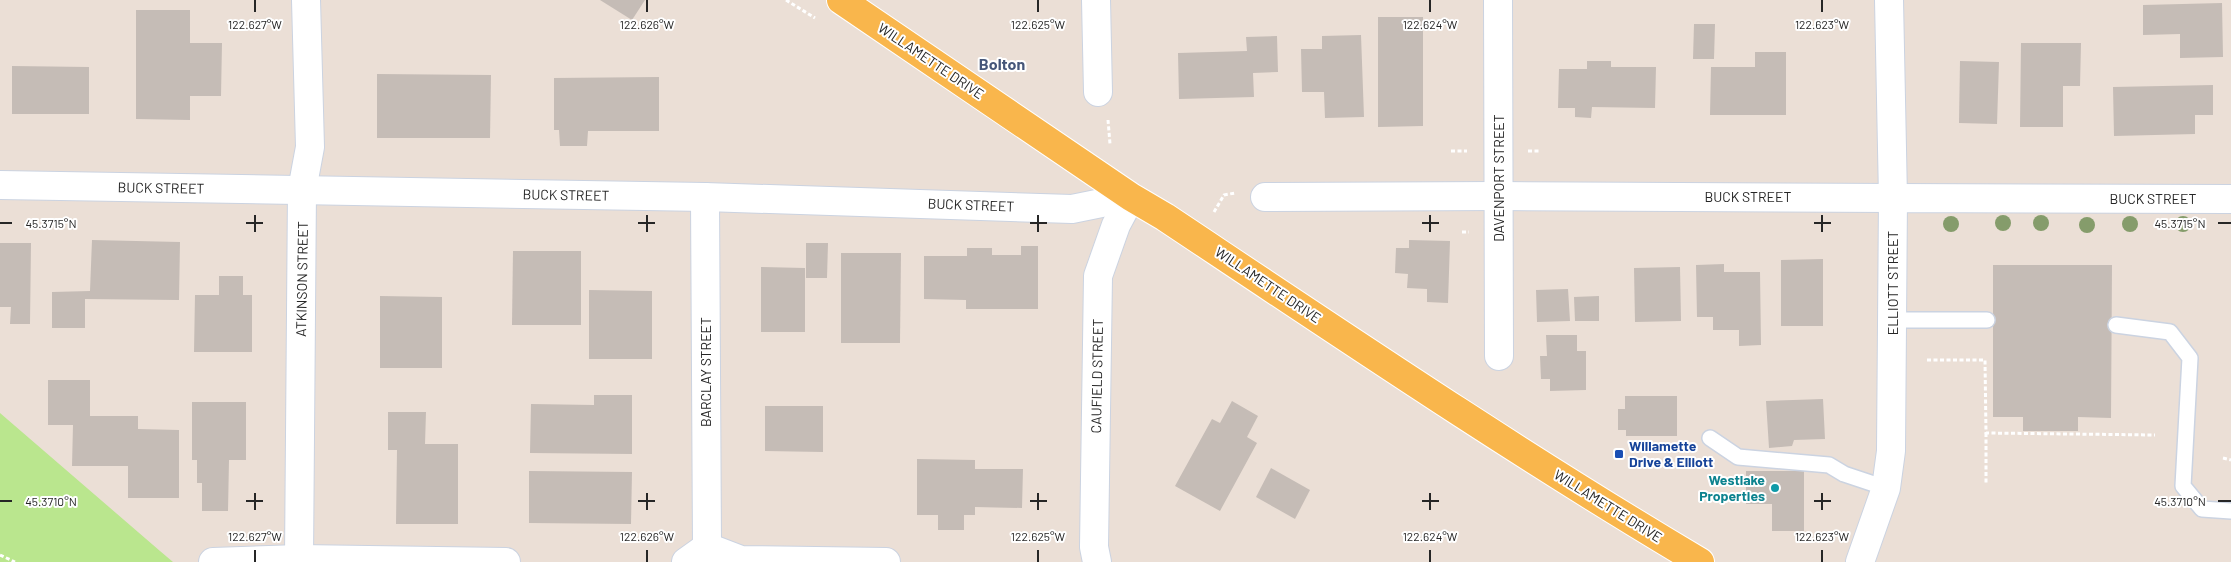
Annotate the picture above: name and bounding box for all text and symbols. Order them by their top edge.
text: 122.627°W [228,17,282,31]
text: 122.626°W [620,17,675,31]
text: 122.625°W [1011,17,1066,31]
text: 122.624°W [1403,17,1458,31]
text: 122.623°W [1795,17,1850,31]
street label: WILLAMETTE DRIVE [875,19,987,102]
district label: Bolton [979,54,1025,73]
street label: DAVENPORT STREET [1490,114,1507,242]
street label: BUCK STREET [117,178,205,197]
street label: BUCK STREET [522,185,610,204]
street label: BUCK STREET [1705,188,1791,205]
street label: BUCK STREET [2110,190,2196,207]
street label: BUCK STREET [927,194,1015,215]
text: 45.3715°N [25,216,77,230]
text: 45.3715°N [2154,216,2206,230]
street label: ATKINSON STREET [292,221,311,337]
street label: ELLIOTT STREET [1884,231,1901,335]
street label: WILLAMETTE DRIVE [1212,243,1324,326]
street label: BARCLAY STREET [697,317,714,427]
street label: CAUFIELD STREET [1087,318,1106,434]
place label: Willamette Drive & Elliott [1629,437,1713,470]
marker: Willamette Drive & Elliott [1613,448,1625,460]
street label: WILLAMETTE DRIVE [1551,466,1665,546]
place label: Westlake Properties [1699,471,1765,504]
marker: Westlake Properties [1769,482,1781,494]
text: 45.3710°N [25,494,77,508]
text: 45.3710°N [2154,494,2206,508]
text: 122.627°W [228,529,282,543]
text: 122.626°W [620,529,675,543]
text: 122.625°W [1011,529,1066,543]
text: 122.624°W [1403,529,1458,543]
text: 122.623°W [1795,529,1850,543]

